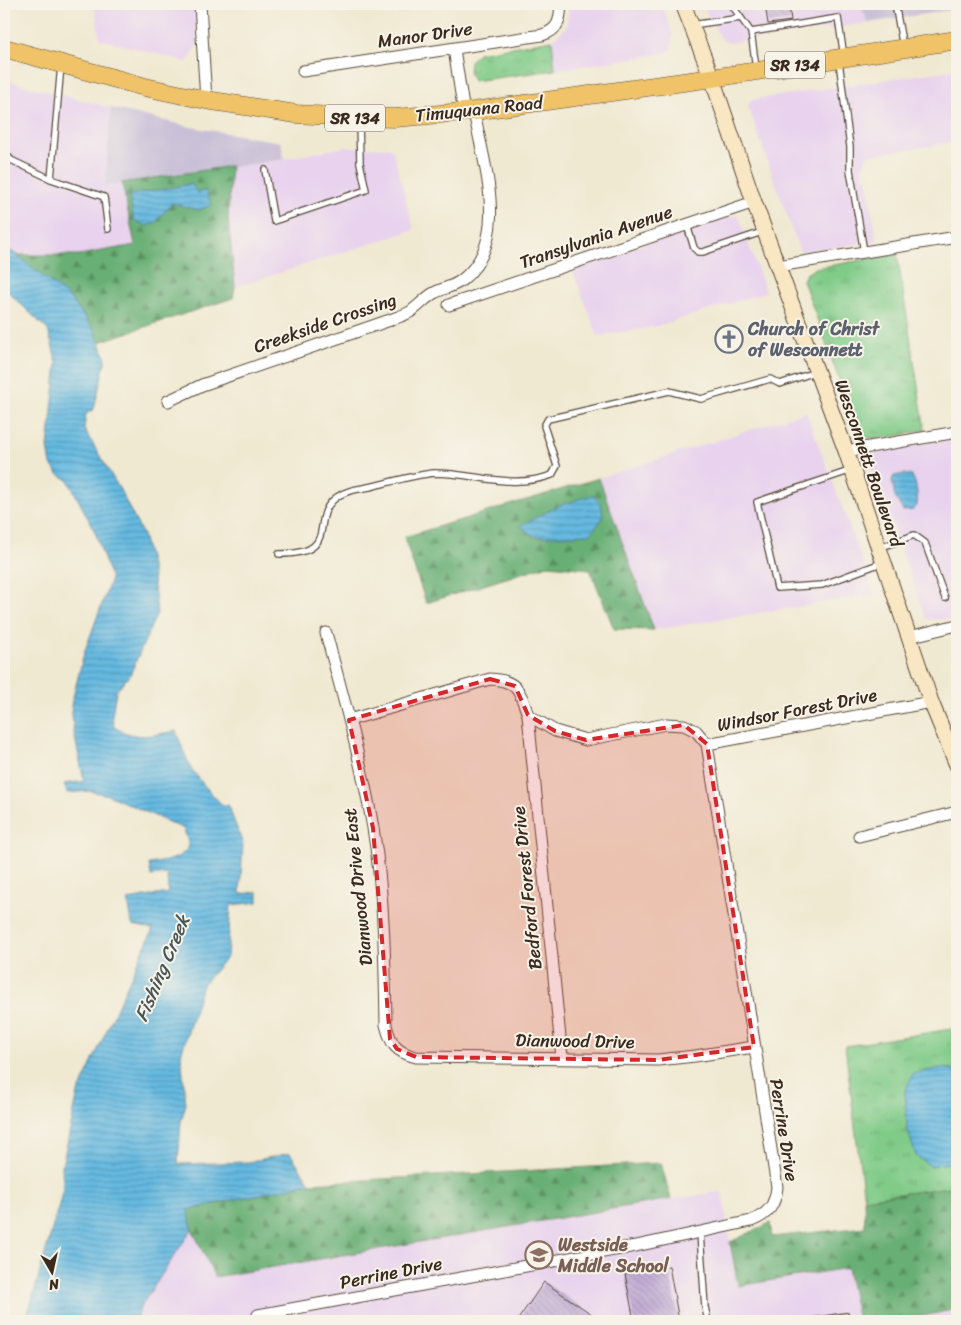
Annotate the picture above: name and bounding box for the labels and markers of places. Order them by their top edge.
place label: Church of Christ of Wesconnett [747,313,881,366]
church icon: Church of Christ of Wesconnett [714,324,744,354]
place label: Westside Middle School [557,1229,669,1282]
school or university icon: Westside Middle School [524,1240,554,1270]

